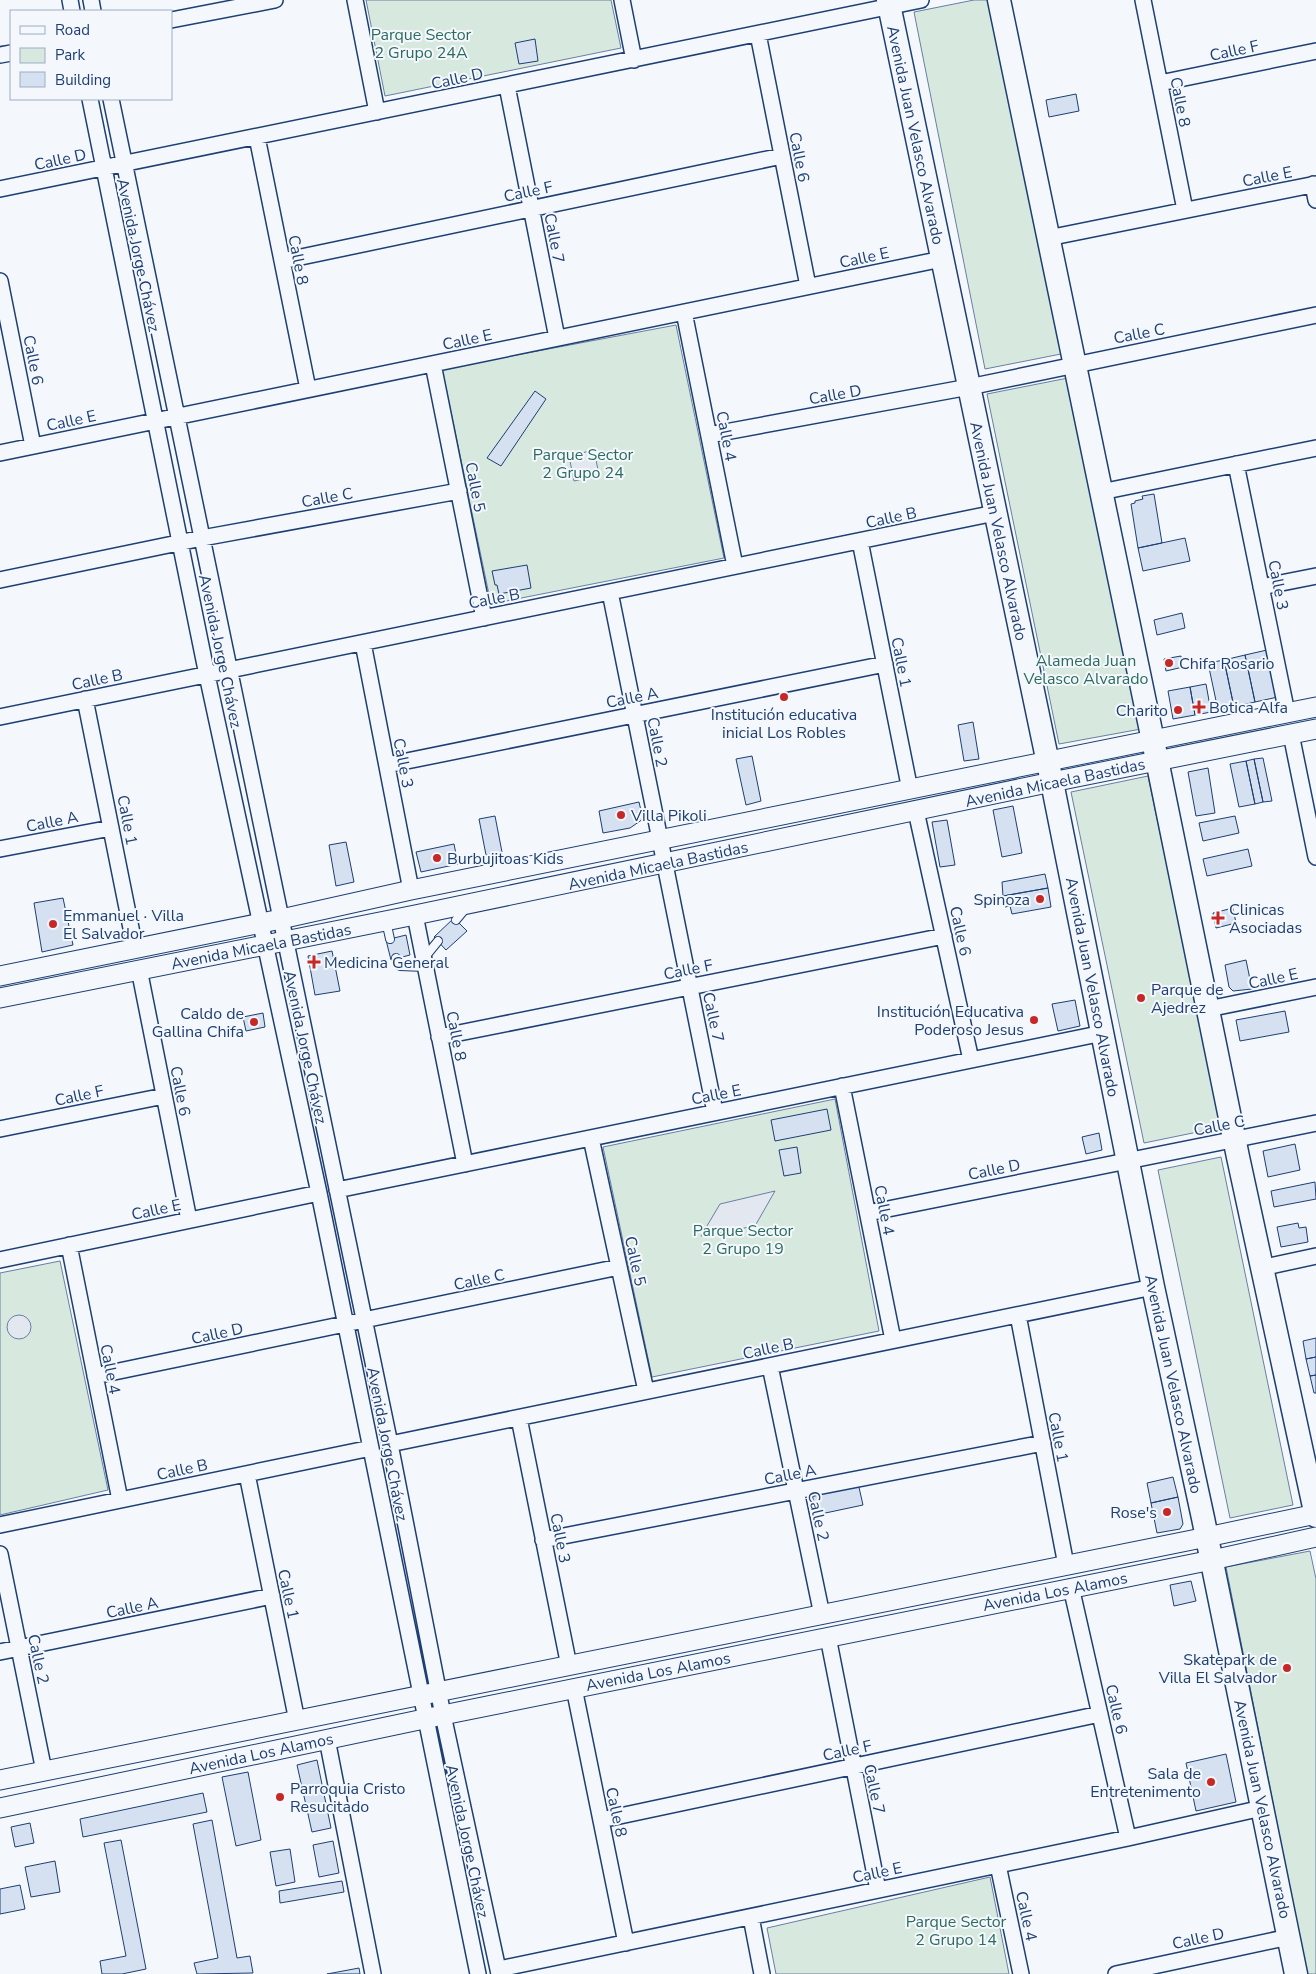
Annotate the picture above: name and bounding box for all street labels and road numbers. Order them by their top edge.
street label: Avenida Juan Velasco Alvarado [881,24,949,247]
street label: Calle F [1208,35,1261,67]
street label: Calle D [429,63,485,95]
street label: Calle 8 [1164,75,1196,129]
street label: Calle 6 [783,130,815,184]
street label: Calle D [32,144,88,176]
street label: Calle E [1240,161,1294,193]
street label: Avenida Jorge Chávez [111,176,165,334]
street label: Calle F [502,176,555,208]
street label: Calle 7 [538,211,570,265]
street label: Calle 8 [282,233,314,287]
street label: Calle E [837,242,891,274]
street label: Calle C [1112,318,1167,350]
street label: Calle E [440,324,494,356]
street label: Calle 6 [17,333,49,387]
street label: Calle D [807,380,863,410]
street label: Calle E [44,405,98,437]
street label: Calle 4 [710,409,742,464]
street label: Avenida Juan Velasco Alvarado [964,420,1032,643]
street label: Calle 5 [459,460,491,514]
street label: Calle C [300,483,355,513]
street label: Calle B [864,502,919,534]
street label: Calle 3 [1262,558,1294,612]
street label: Avenida Jorge Chávez [193,572,247,730]
street label: Calle B [467,583,522,615]
street label: Calle 1 [885,635,917,689]
street label: Calle B [70,664,125,696]
street label: Calle A [604,682,660,714]
street label: Calle 2 [641,715,673,769]
street label: Calle 3 [387,736,419,790]
street label: Avenida Micaela Bastidas [963,753,1147,813]
street label: Calle 1 [111,793,143,847]
street label: Calle A [24,806,80,838]
street label: Avenida Micaela Bastidas [566,836,750,896]
street label: Avenida Juan Velasco Alvarado [1060,875,1124,1099]
street label: Calle 6 [944,904,976,958]
street label: Avenida Micaela Bastidas [169,919,353,975]
street label: Calle F [662,954,715,986]
street label: Calle E [1246,963,1300,995]
street label: Avenida Jorge Chávez [278,968,332,1126]
street label: Calle 7 [697,990,729,1044]
street label: Calle 8 [440,1009,472,1063]
street label: Calle 6 [164,1064,196,1118]
street label: Calle E [689,1079,743,1111]
street label: Calle F [53,1080,106,1112]
street label: Calle C [1192,1110,1247,1142]
street label: Calle D [966,1154,1022,1186]
street label: Calle 4 [868,1183,900,1238]
street label: Calle E [129,1194,183,1226]
street label: Calle 5 [619,1234,651,1288]
street label: Calle C [452,1264,507,1296]
street label: Avenida Juan Velasco Alvarado [1139,1273,1207,1496]
street label: Calle D [189,1318,245,1350]
street label: Calle B [741,1333,796,1365]
street label: Calle 4 [94,1342,126,1397]
street label: Avenida Jorge Chávez [361,1365,413,1523]
street label: Calle 1 [1042,1410,1074,1464]
street label: Calle B [155,1454,210,1486]
street label: Calle A [762,1459,818,1491]
street label: Calle 2 [802,1489,834,1543]
street label: Calle 3 [544,1511,576,1565]
street label: Calle 1 [272,1567,304,1621]
street label: Avenida Los Alamos [981,1567,1129,1617]
street label: Calle A [104,1592,161,1624]
street label: Calle 2 [22,1632,54,1686]
street label: Avenida Los Alamos [584,1647,732,1697]
street label: Calle 6 [1100,1682,1132,1736]
street label: Avenida Juan Velasco Alvarado [1228,1698,1296,1921]
street label: Avenida Los Alamos [187,1728,335,1780]
street label: Calle F [821,1735,874,1767]
street label: Avenida Jorge Chávez [440,1762,494,1920]
street label: Calle 7 [858,1762,890,1816]
street label: Calle 8 [600,1785,632,1839]
street label: Calle E [850,1857,904,1889]
street label: Calle 4 [1010,1889,1042,1944]
street label: Calle D [1170,1923,1226,1955]

